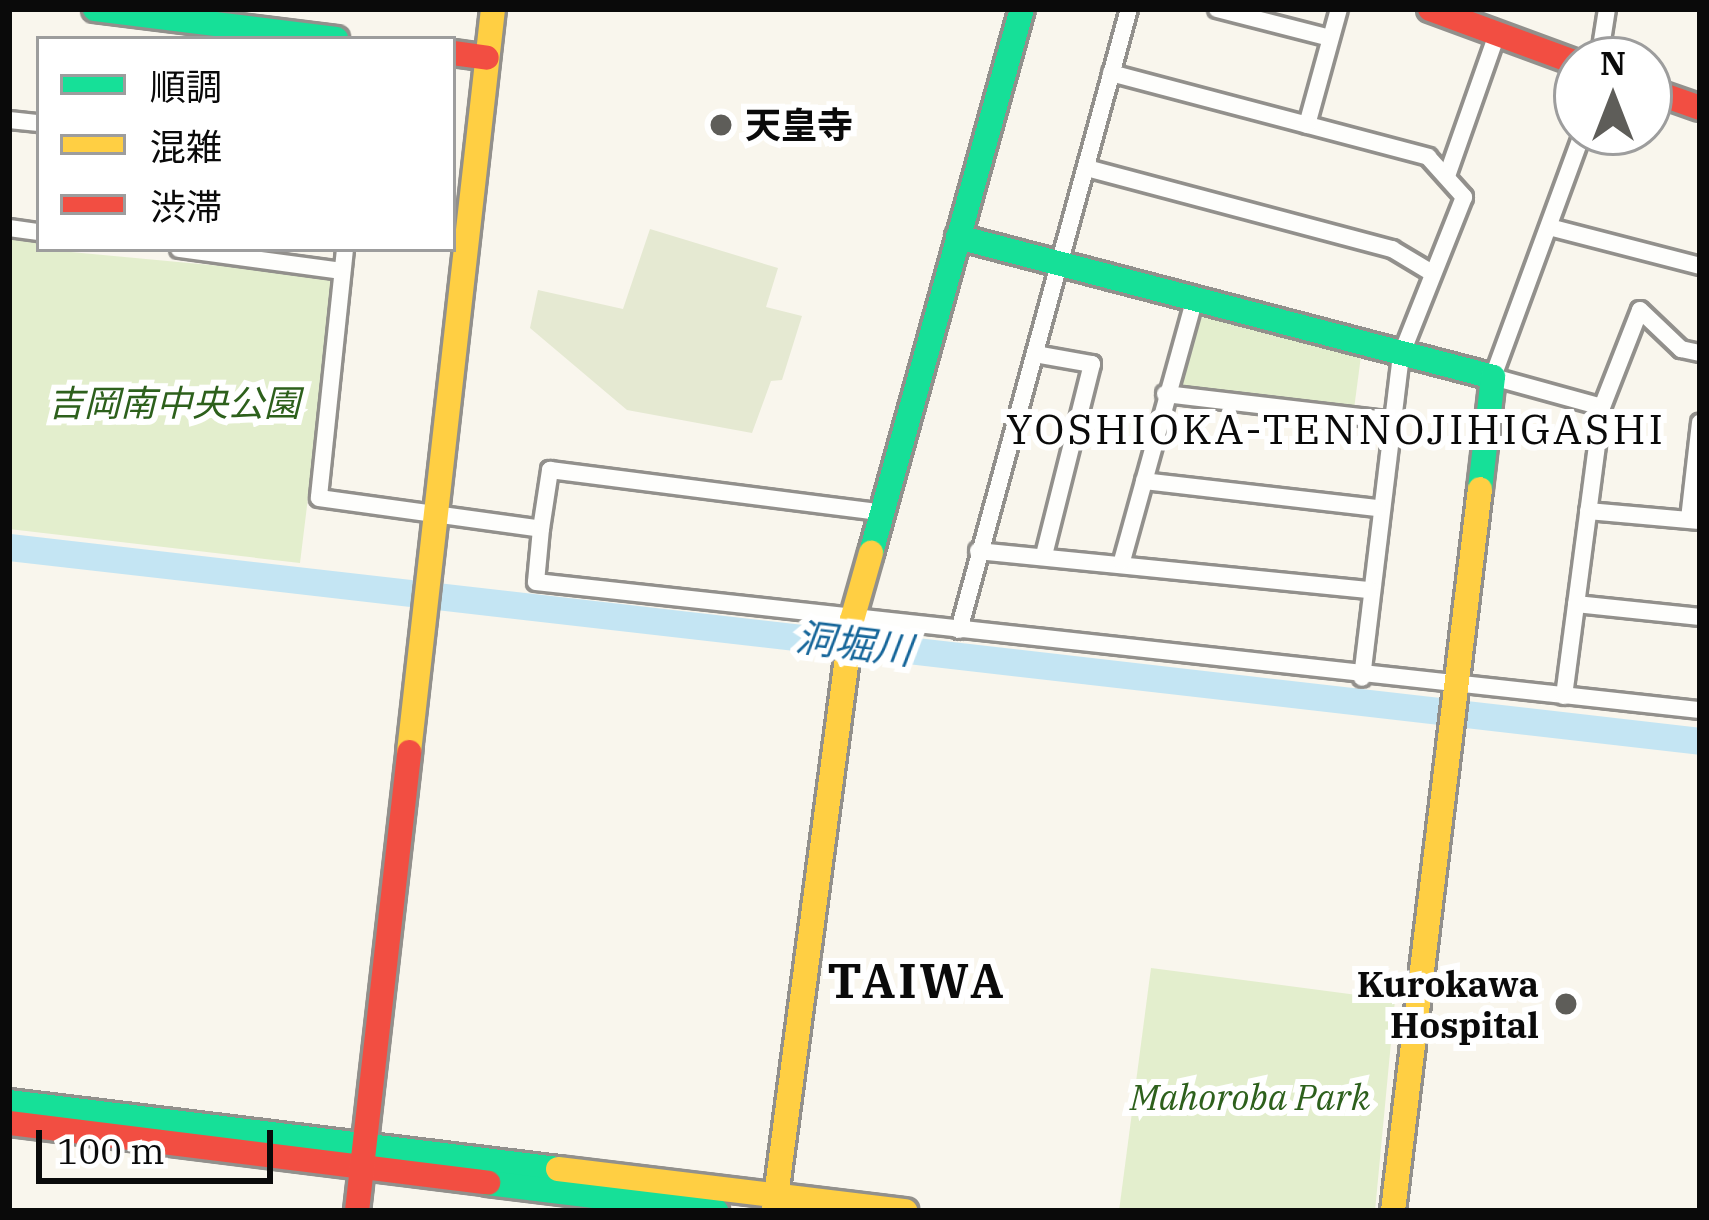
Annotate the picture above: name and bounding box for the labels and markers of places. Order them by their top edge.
place label: 天皇寺 [745,103,853,147]
marker: 天皇寺 [708,112,734,138]
place label: Kurokawa Hospital [1357,961,1539,1046]
marker: Kurokawa Hospital [1550,988,1582,1020]

